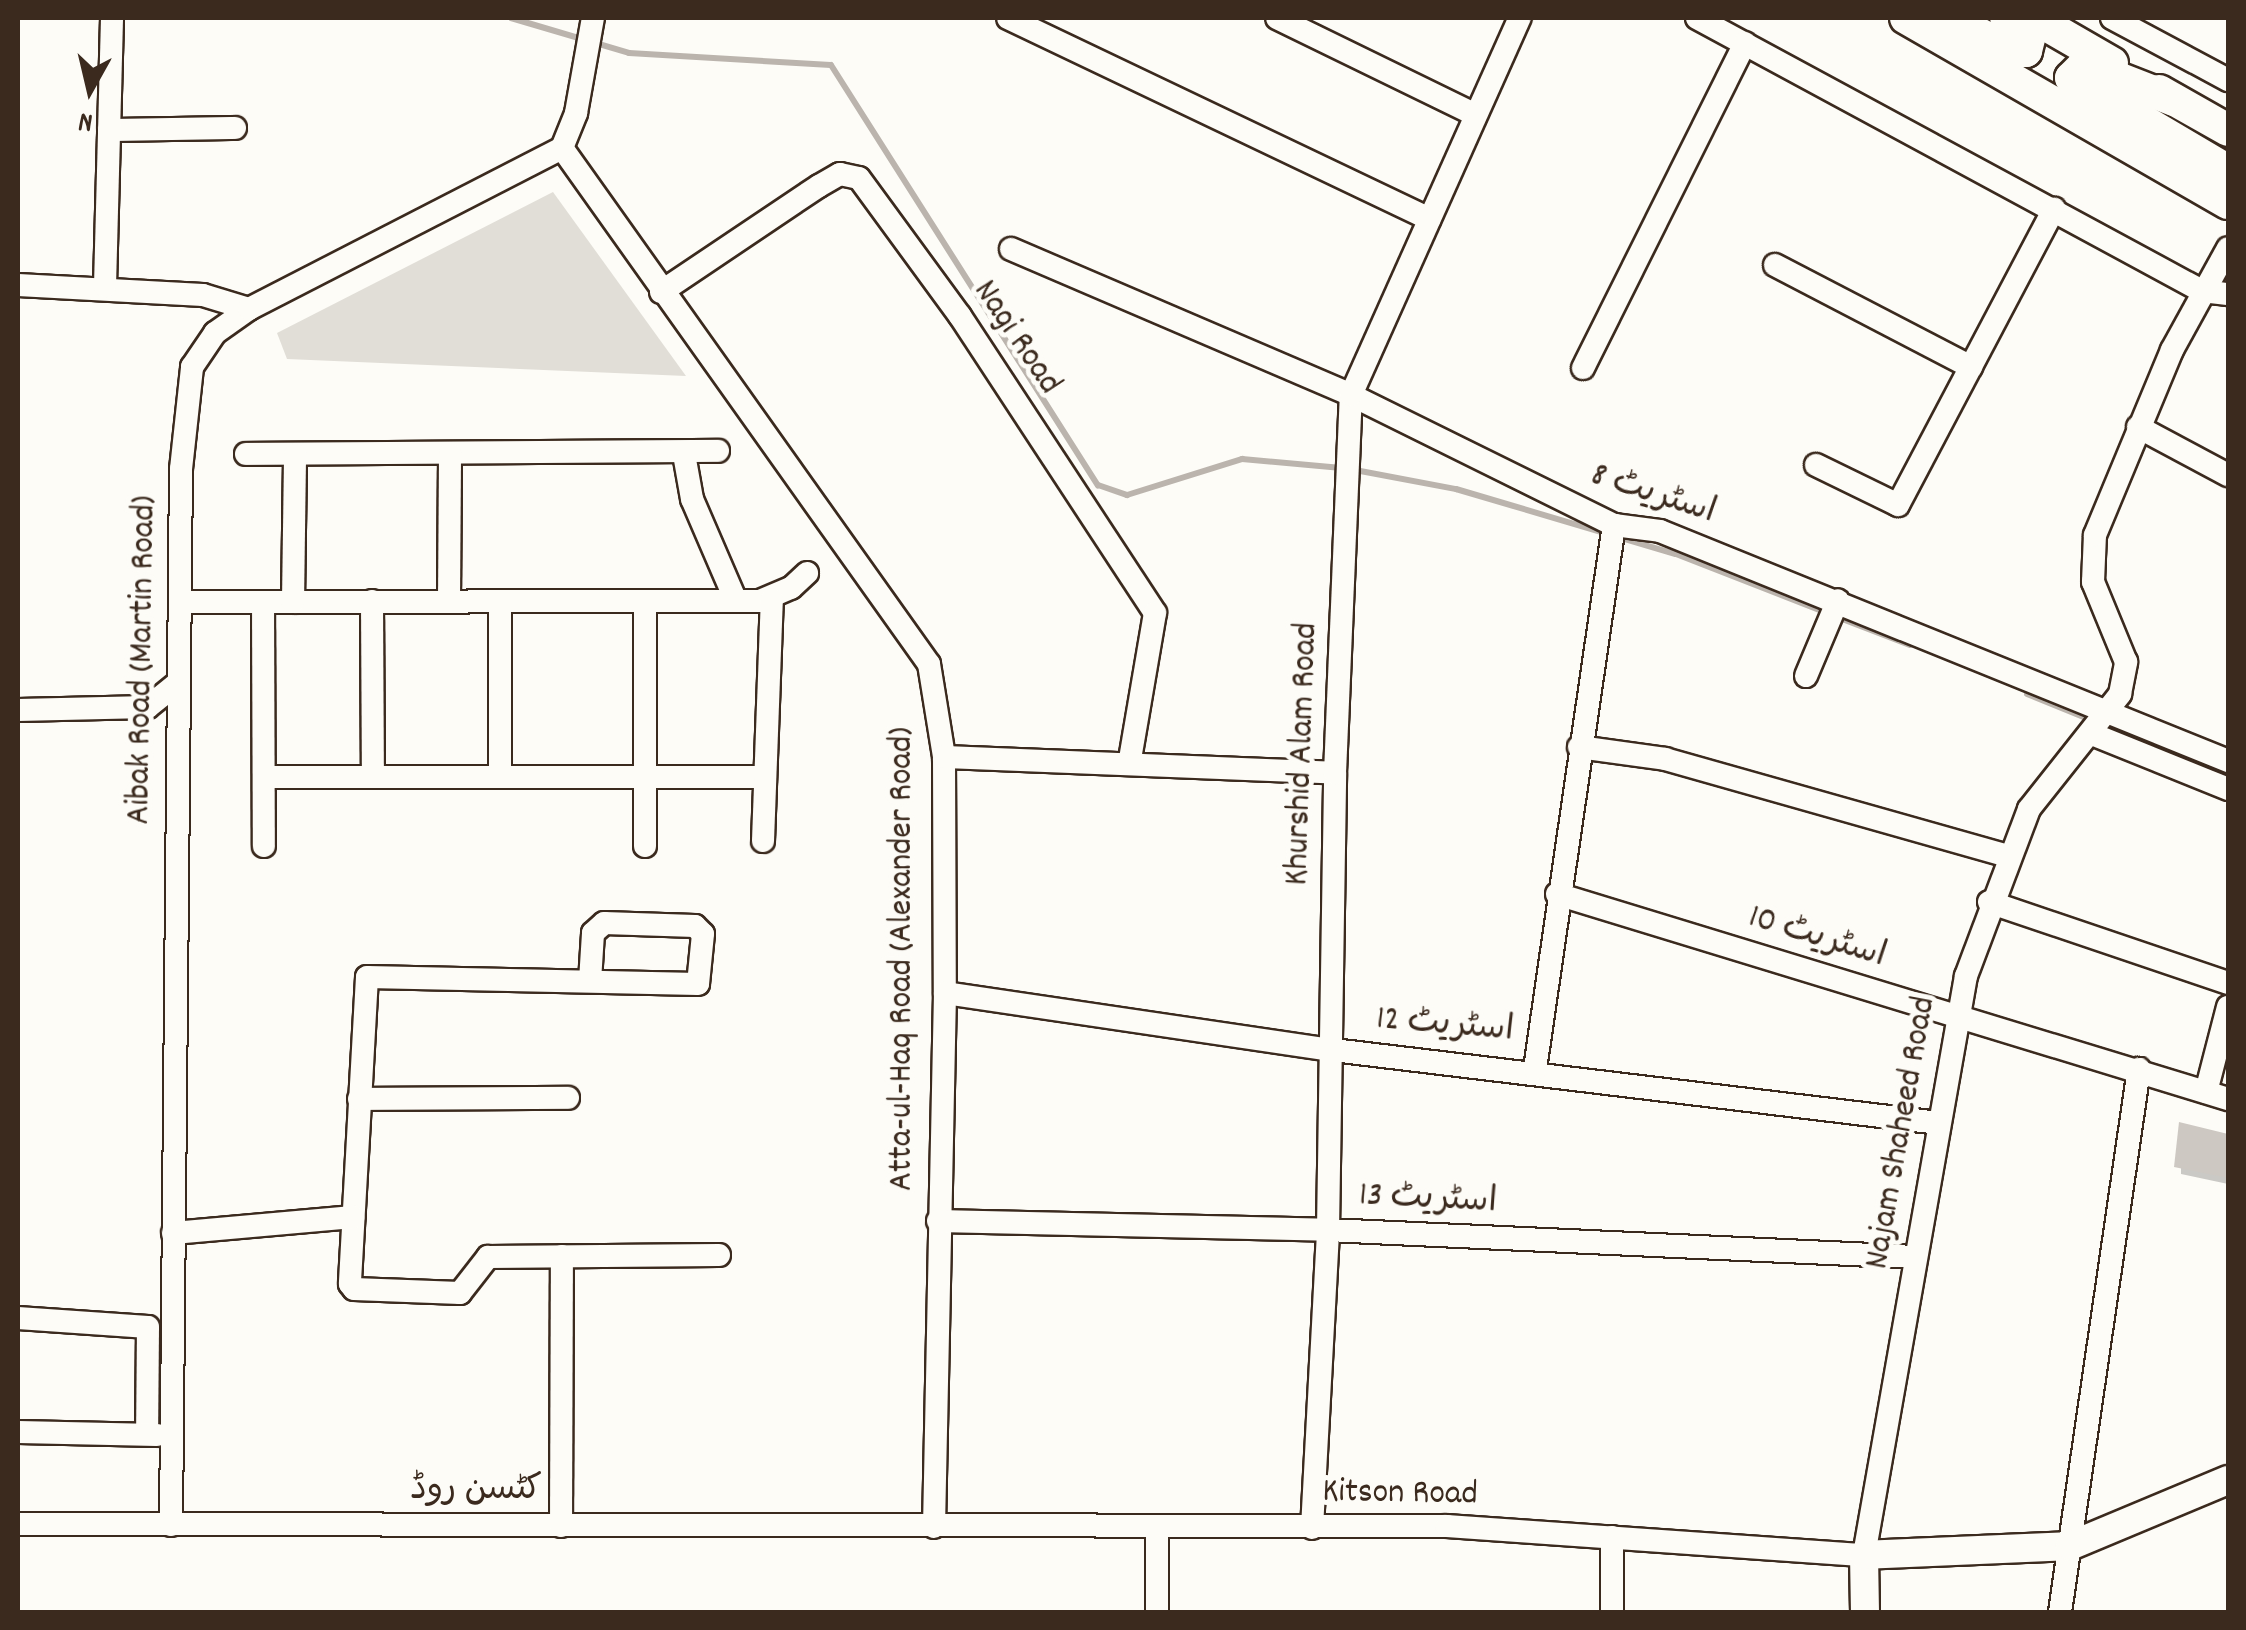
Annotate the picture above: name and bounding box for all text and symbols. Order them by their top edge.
north arrow [40,40,140,140]
text: N [76,99,95,140]
street label: Nagi Road [963,273,1069,403]
street label: اسٹریٹ 8 [1585,455,1721,535]
street label: Aibak Road (Martin Road) [119,495,167,825]
street label: Khurshid Alam Road [1277,622,1329,886]
street label: Atta-ul-Haq Road (Alexander Road) [882,727,924,1191]
street label: اسٹریٹ 10 [1743,897,1891,979]
street label: Najam Shaheed Road [1857,993,1947,1273]
street label: اسٹریٹ 12 [1375,999,1515,1053]
street label: اسٹریٹ 13 [1358,1175,1498,1225]
street label: کٹسن روڈ [410,1470,542,1512]
street label: Kitson Road [1322,1472,1478,1516]

